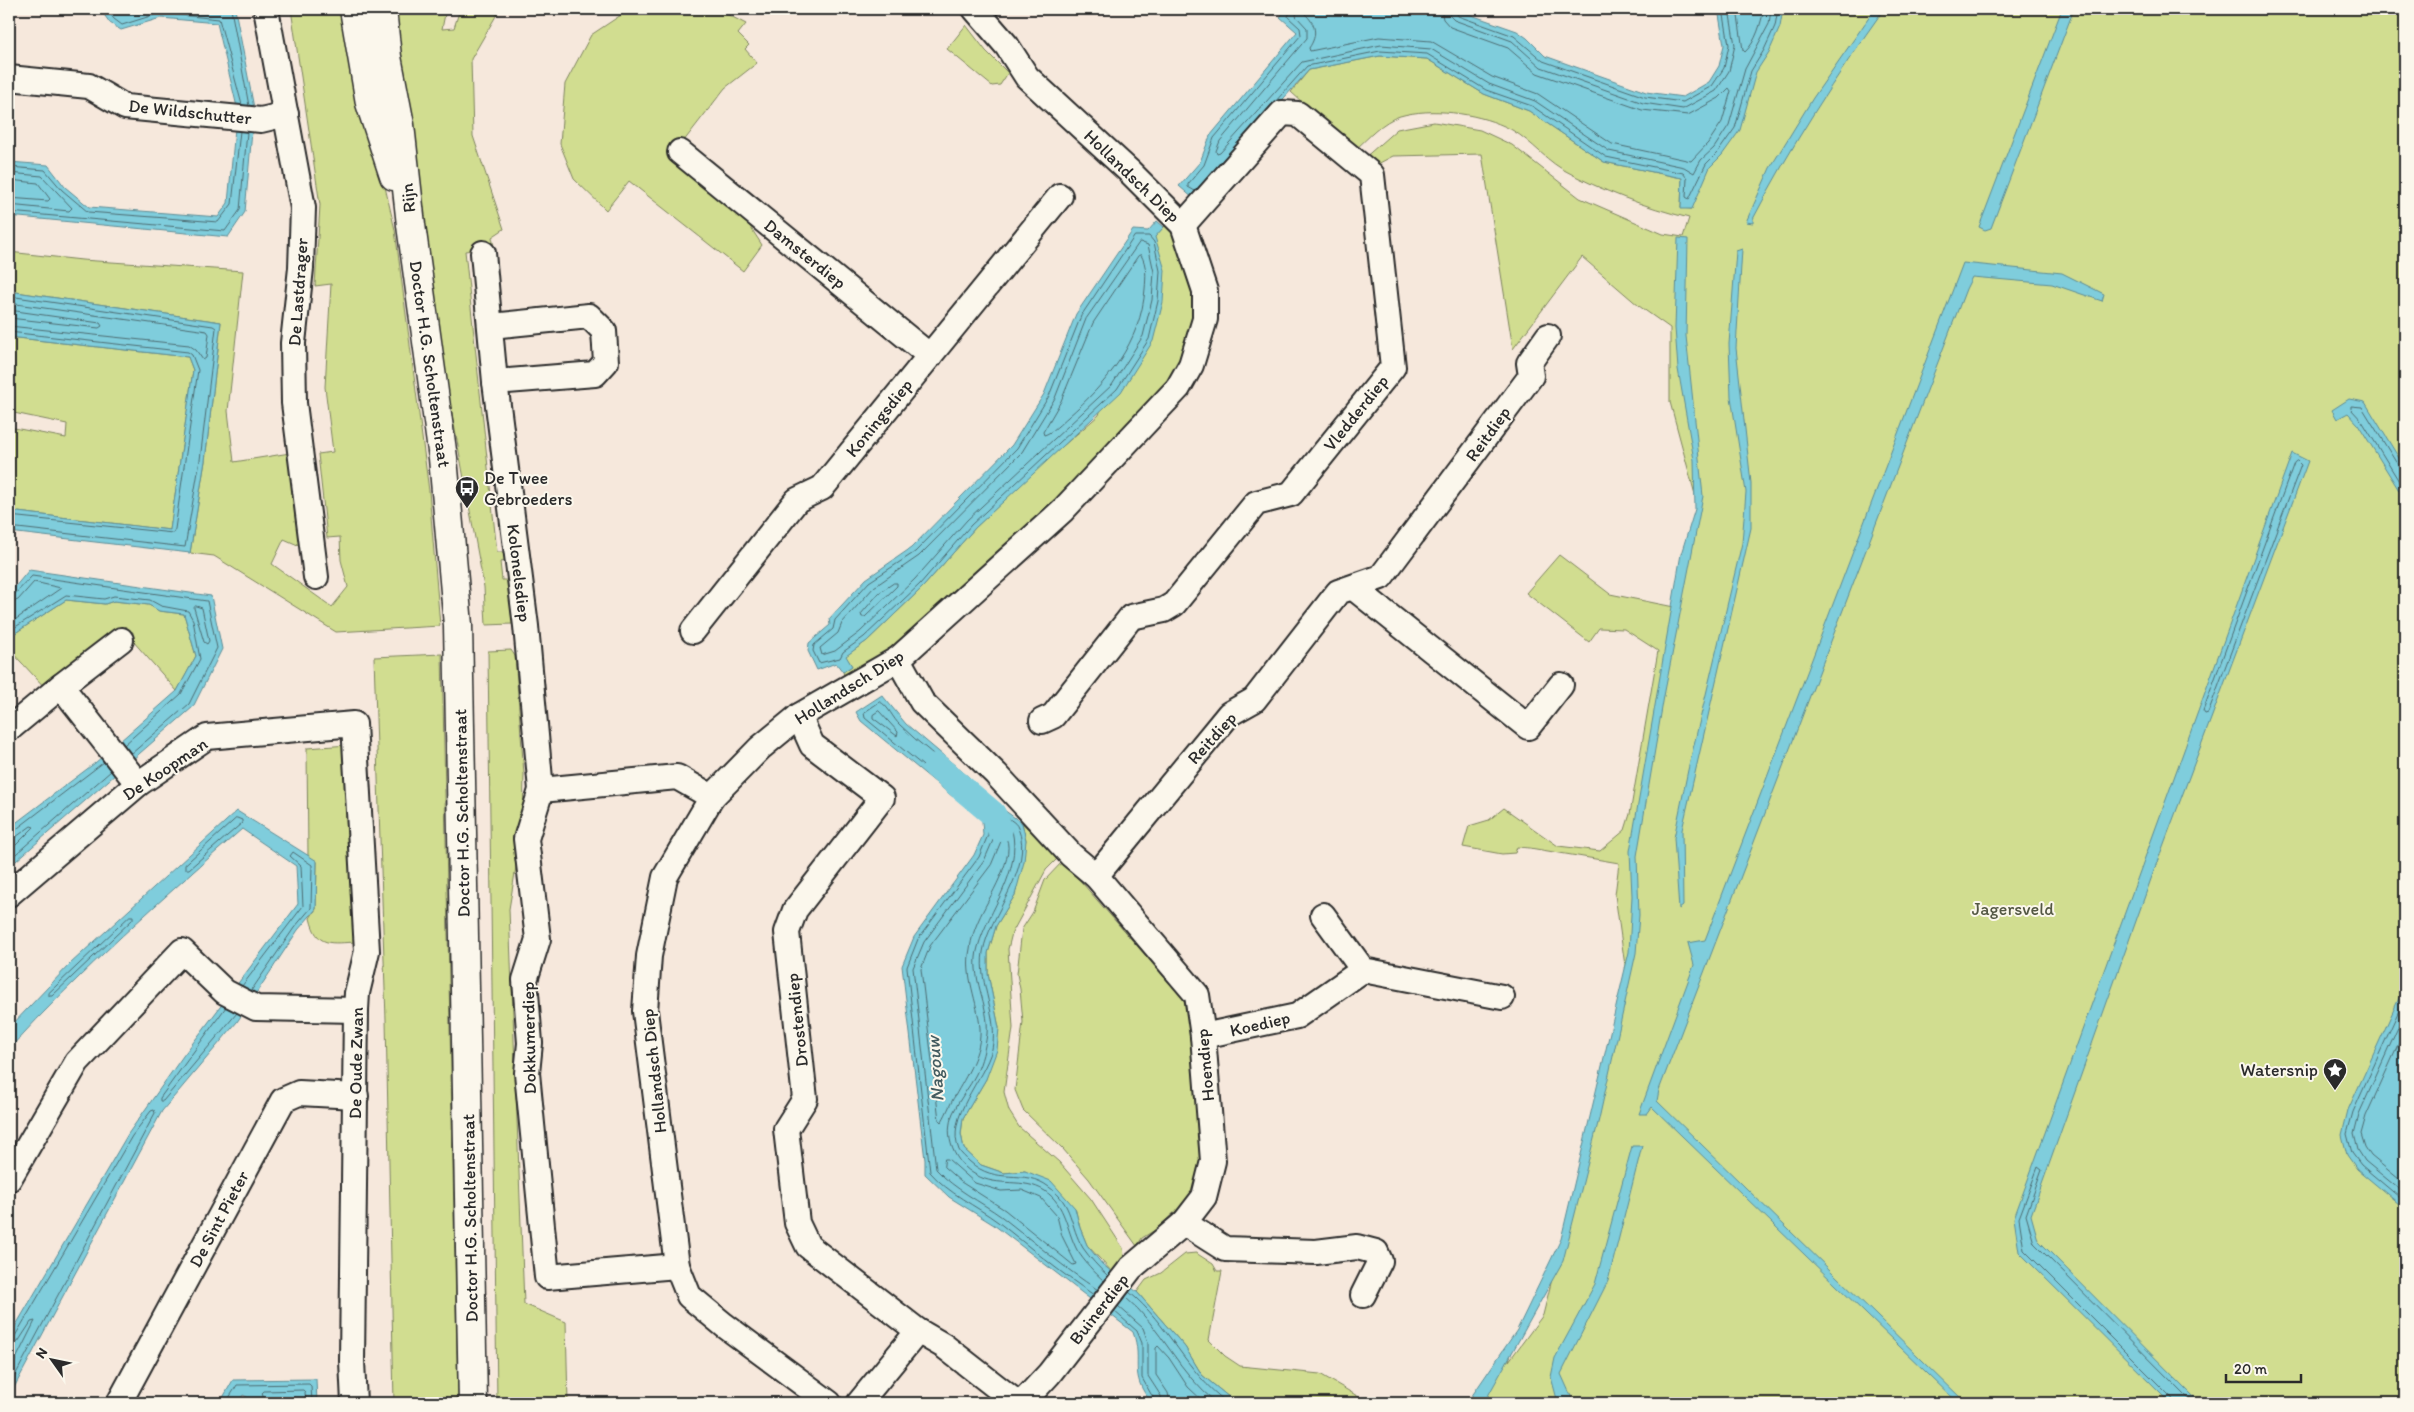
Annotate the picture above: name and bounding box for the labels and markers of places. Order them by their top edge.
place label: De Twee Gebroeders [484,467,573,510]
bus stop icon: De Twee Gebroeders [454,475,480,509]
place icon: Watersnip [2322,1057,2348,1091]
place label: Watersnip [2240,1059,2318,1081]

